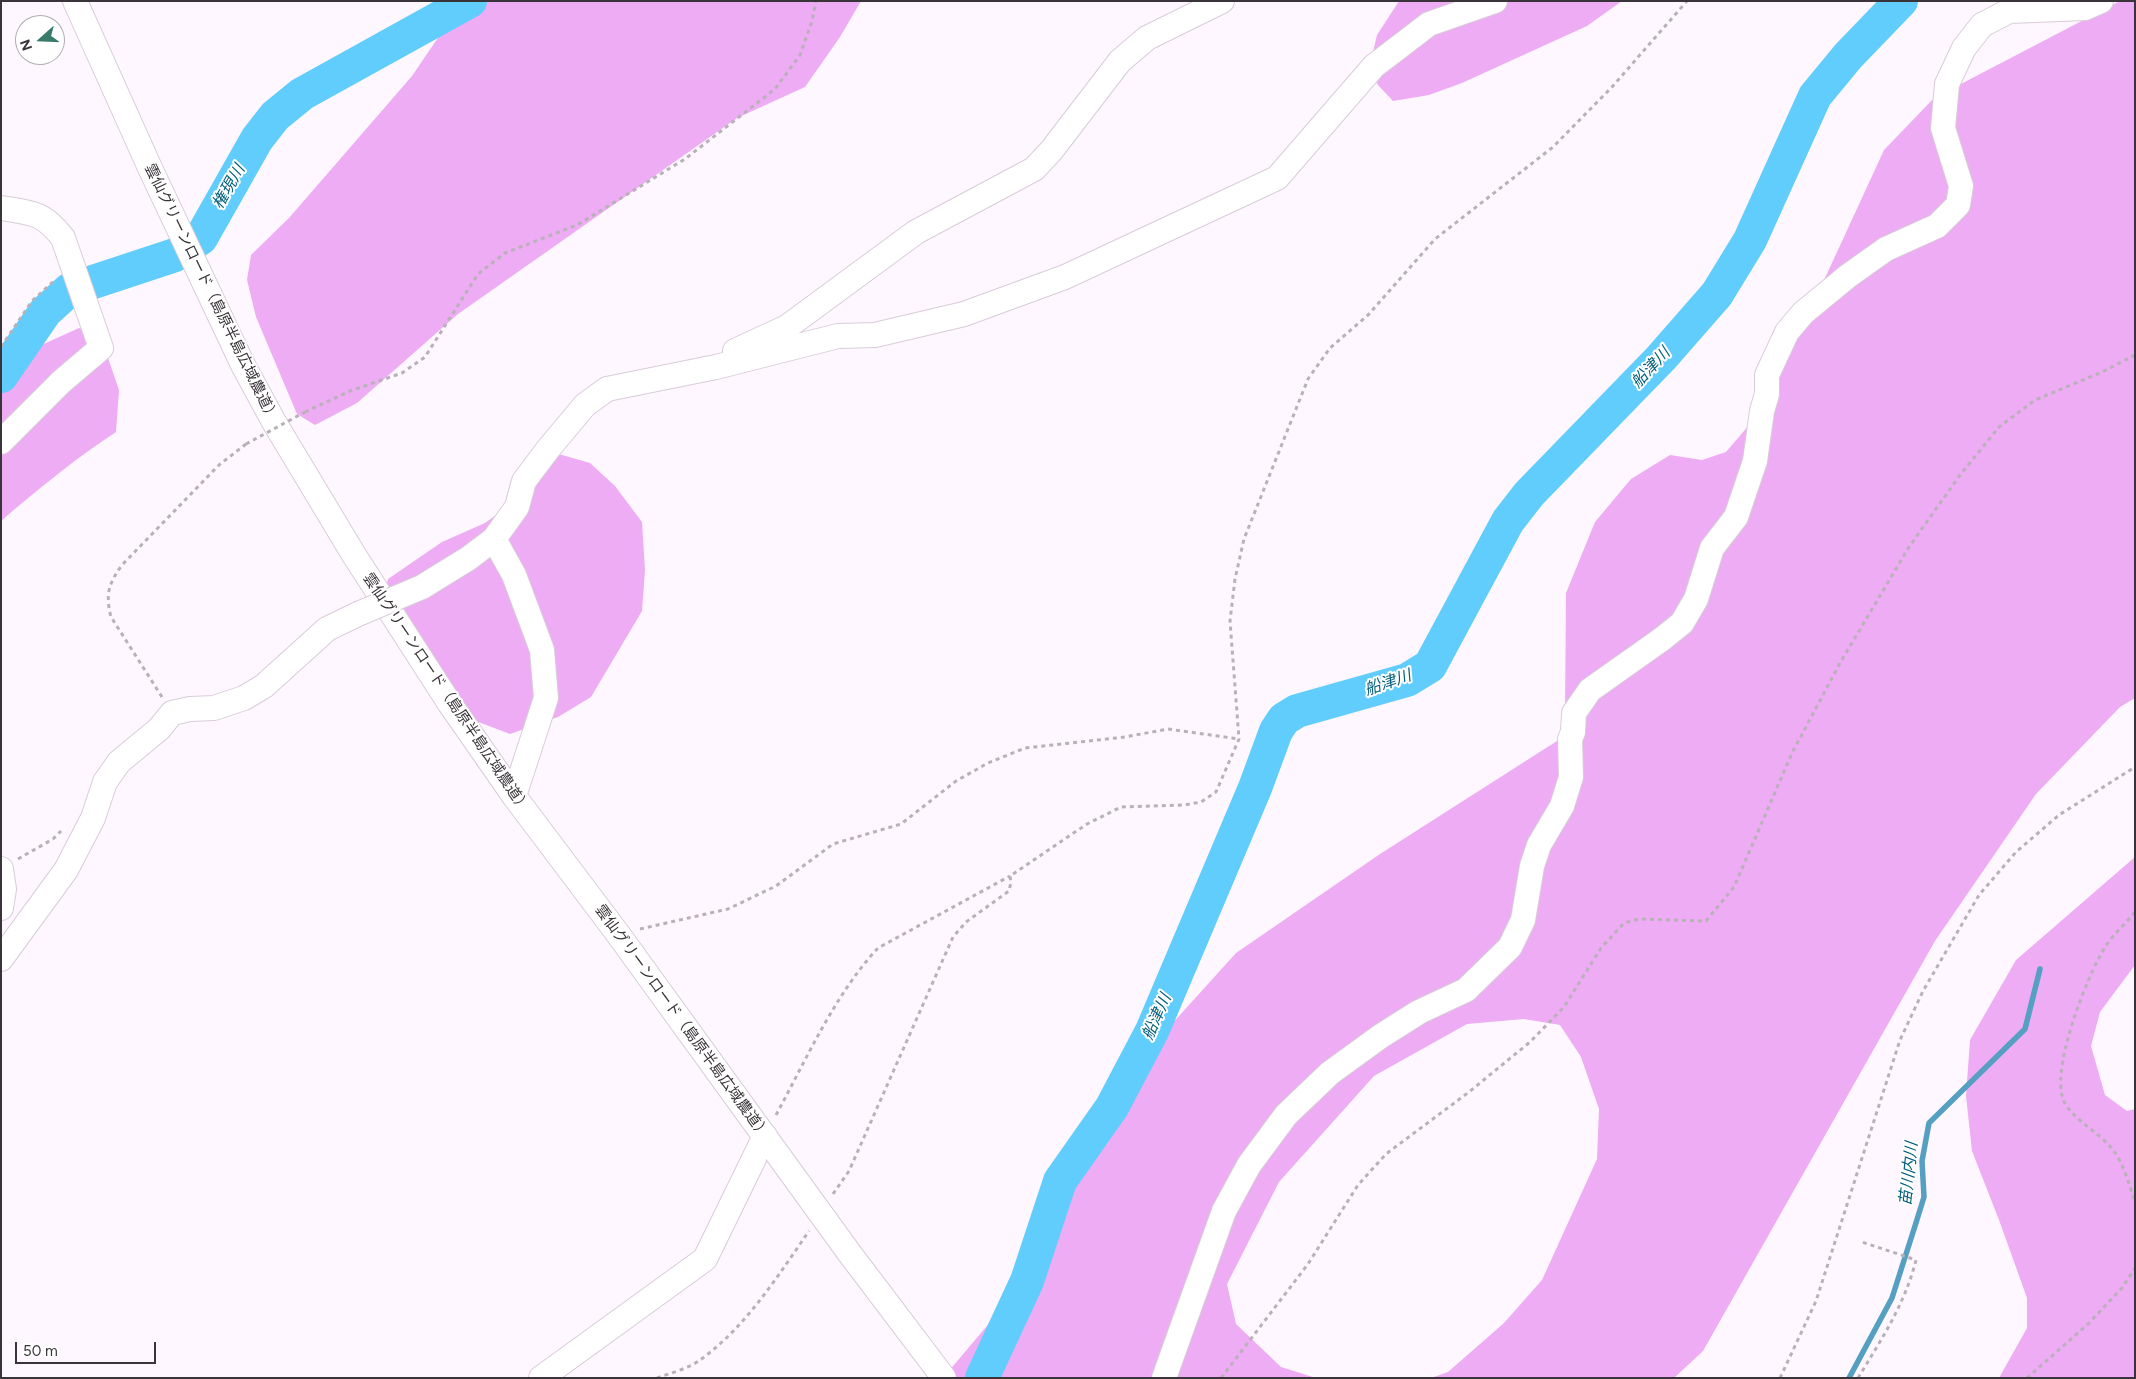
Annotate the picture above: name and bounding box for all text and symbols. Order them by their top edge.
north arrow [15,15,65,65]
text: N [17,37,36,53]
street label: 雲仙グリーンロード（島原半島広域農道） [140,161,282,425]
water label: 権現川 [209,161,249,213]
water label: 船津川 [1628,344,1674,392]
street label: 雲仙グリーンロード（島原半島広域農道） [359,570,533,816]
water label: 船津川 [1362,666,1414,700]
street label: 雲仙グリーンロード（島原半島広域農道） [591,901,773,1143]
water label: 船津川 [1138,991,1176,1043]
water label: 苗川内川 [1896,1141,1922,1207]
scale bar [18,1332,159,1364]
text: 50 m [23,1342,58,1360]

